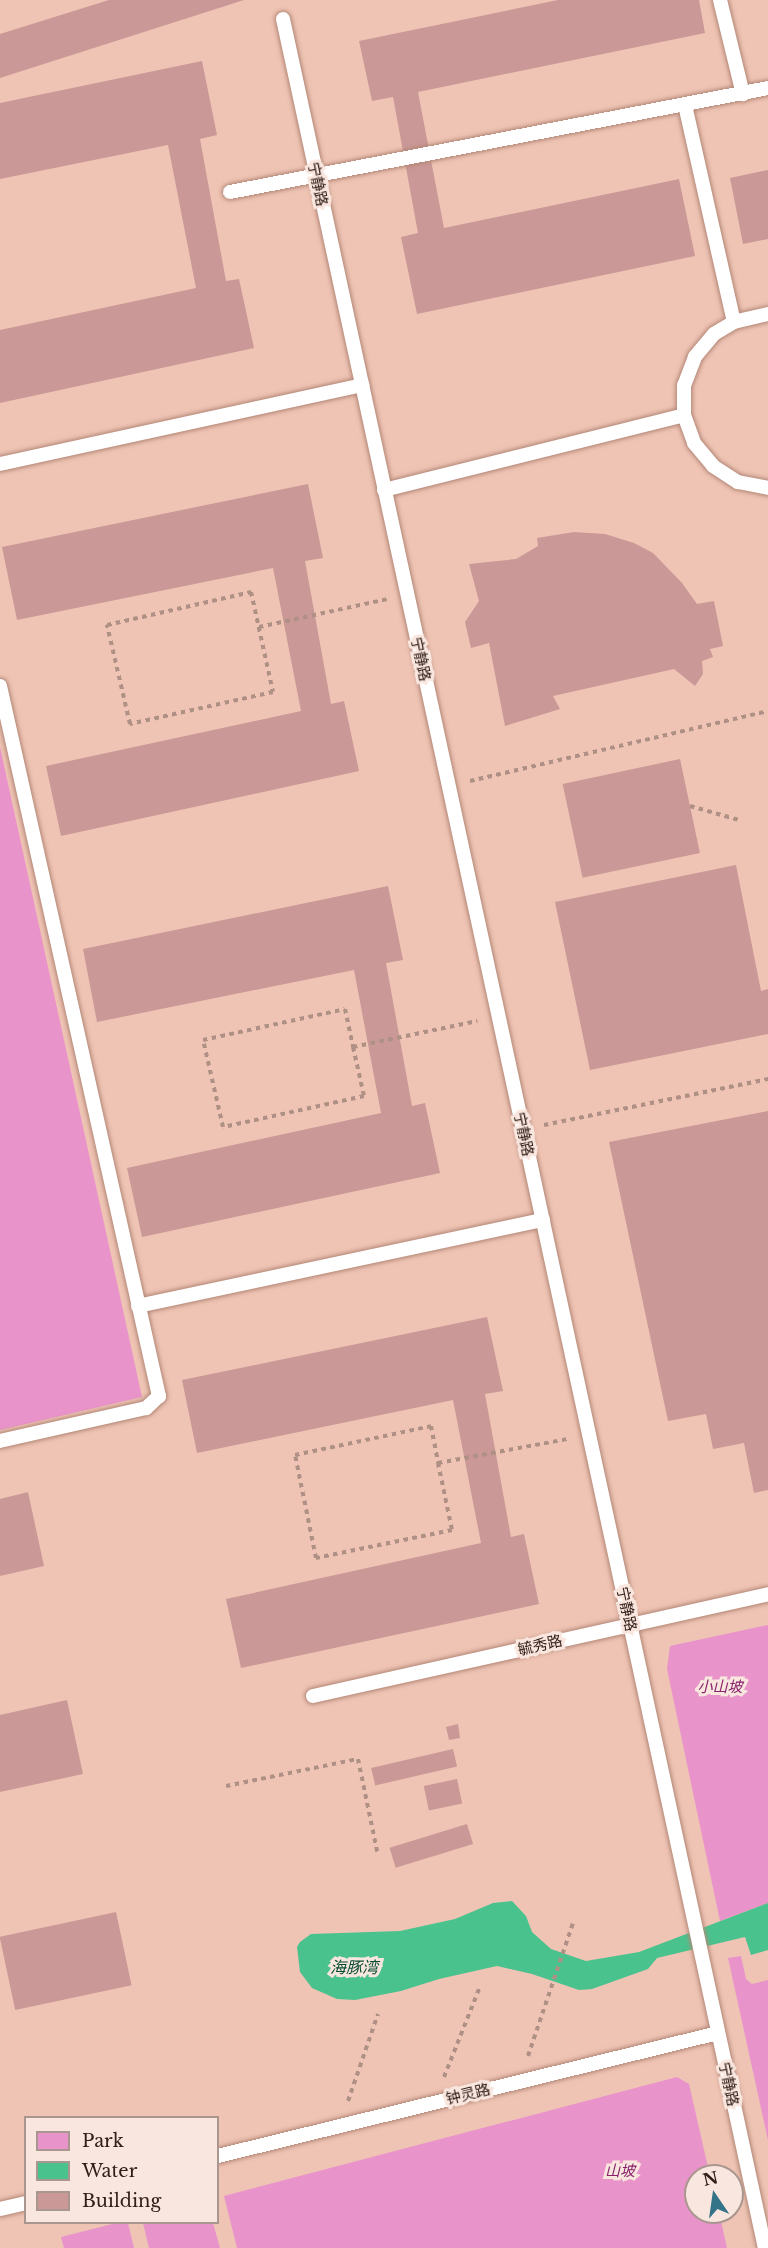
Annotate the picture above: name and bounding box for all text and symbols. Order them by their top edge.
street label: 宁静路 [305,160,331,208]
street label: 宁静路 [408,635,434,683]
street label: 宁静路 [511,1110,537,1158]
street label: 宁静路 [614,1585,640,1633]
street label: 毓秀路 [516,1631,564,1659]
park label: 小山坡 [698,1678,742,1696]
water label: 海豚湾 [330,1957,378,1977]
street label: 宁静路 [716,2060,742,2108]
street label: 钟灵路 [444,2080,492,2108]
legend [24,2116,219,2224]
text: Park [82,2130,124,2152]
text: Water [82,2160,137,2182]
park label: 山坡 [605,2162,635,2180]
north arrow [684,2164,744,2224]
text: N [701,2167,720,2190]
text: Building [82,2190,161,2212]

